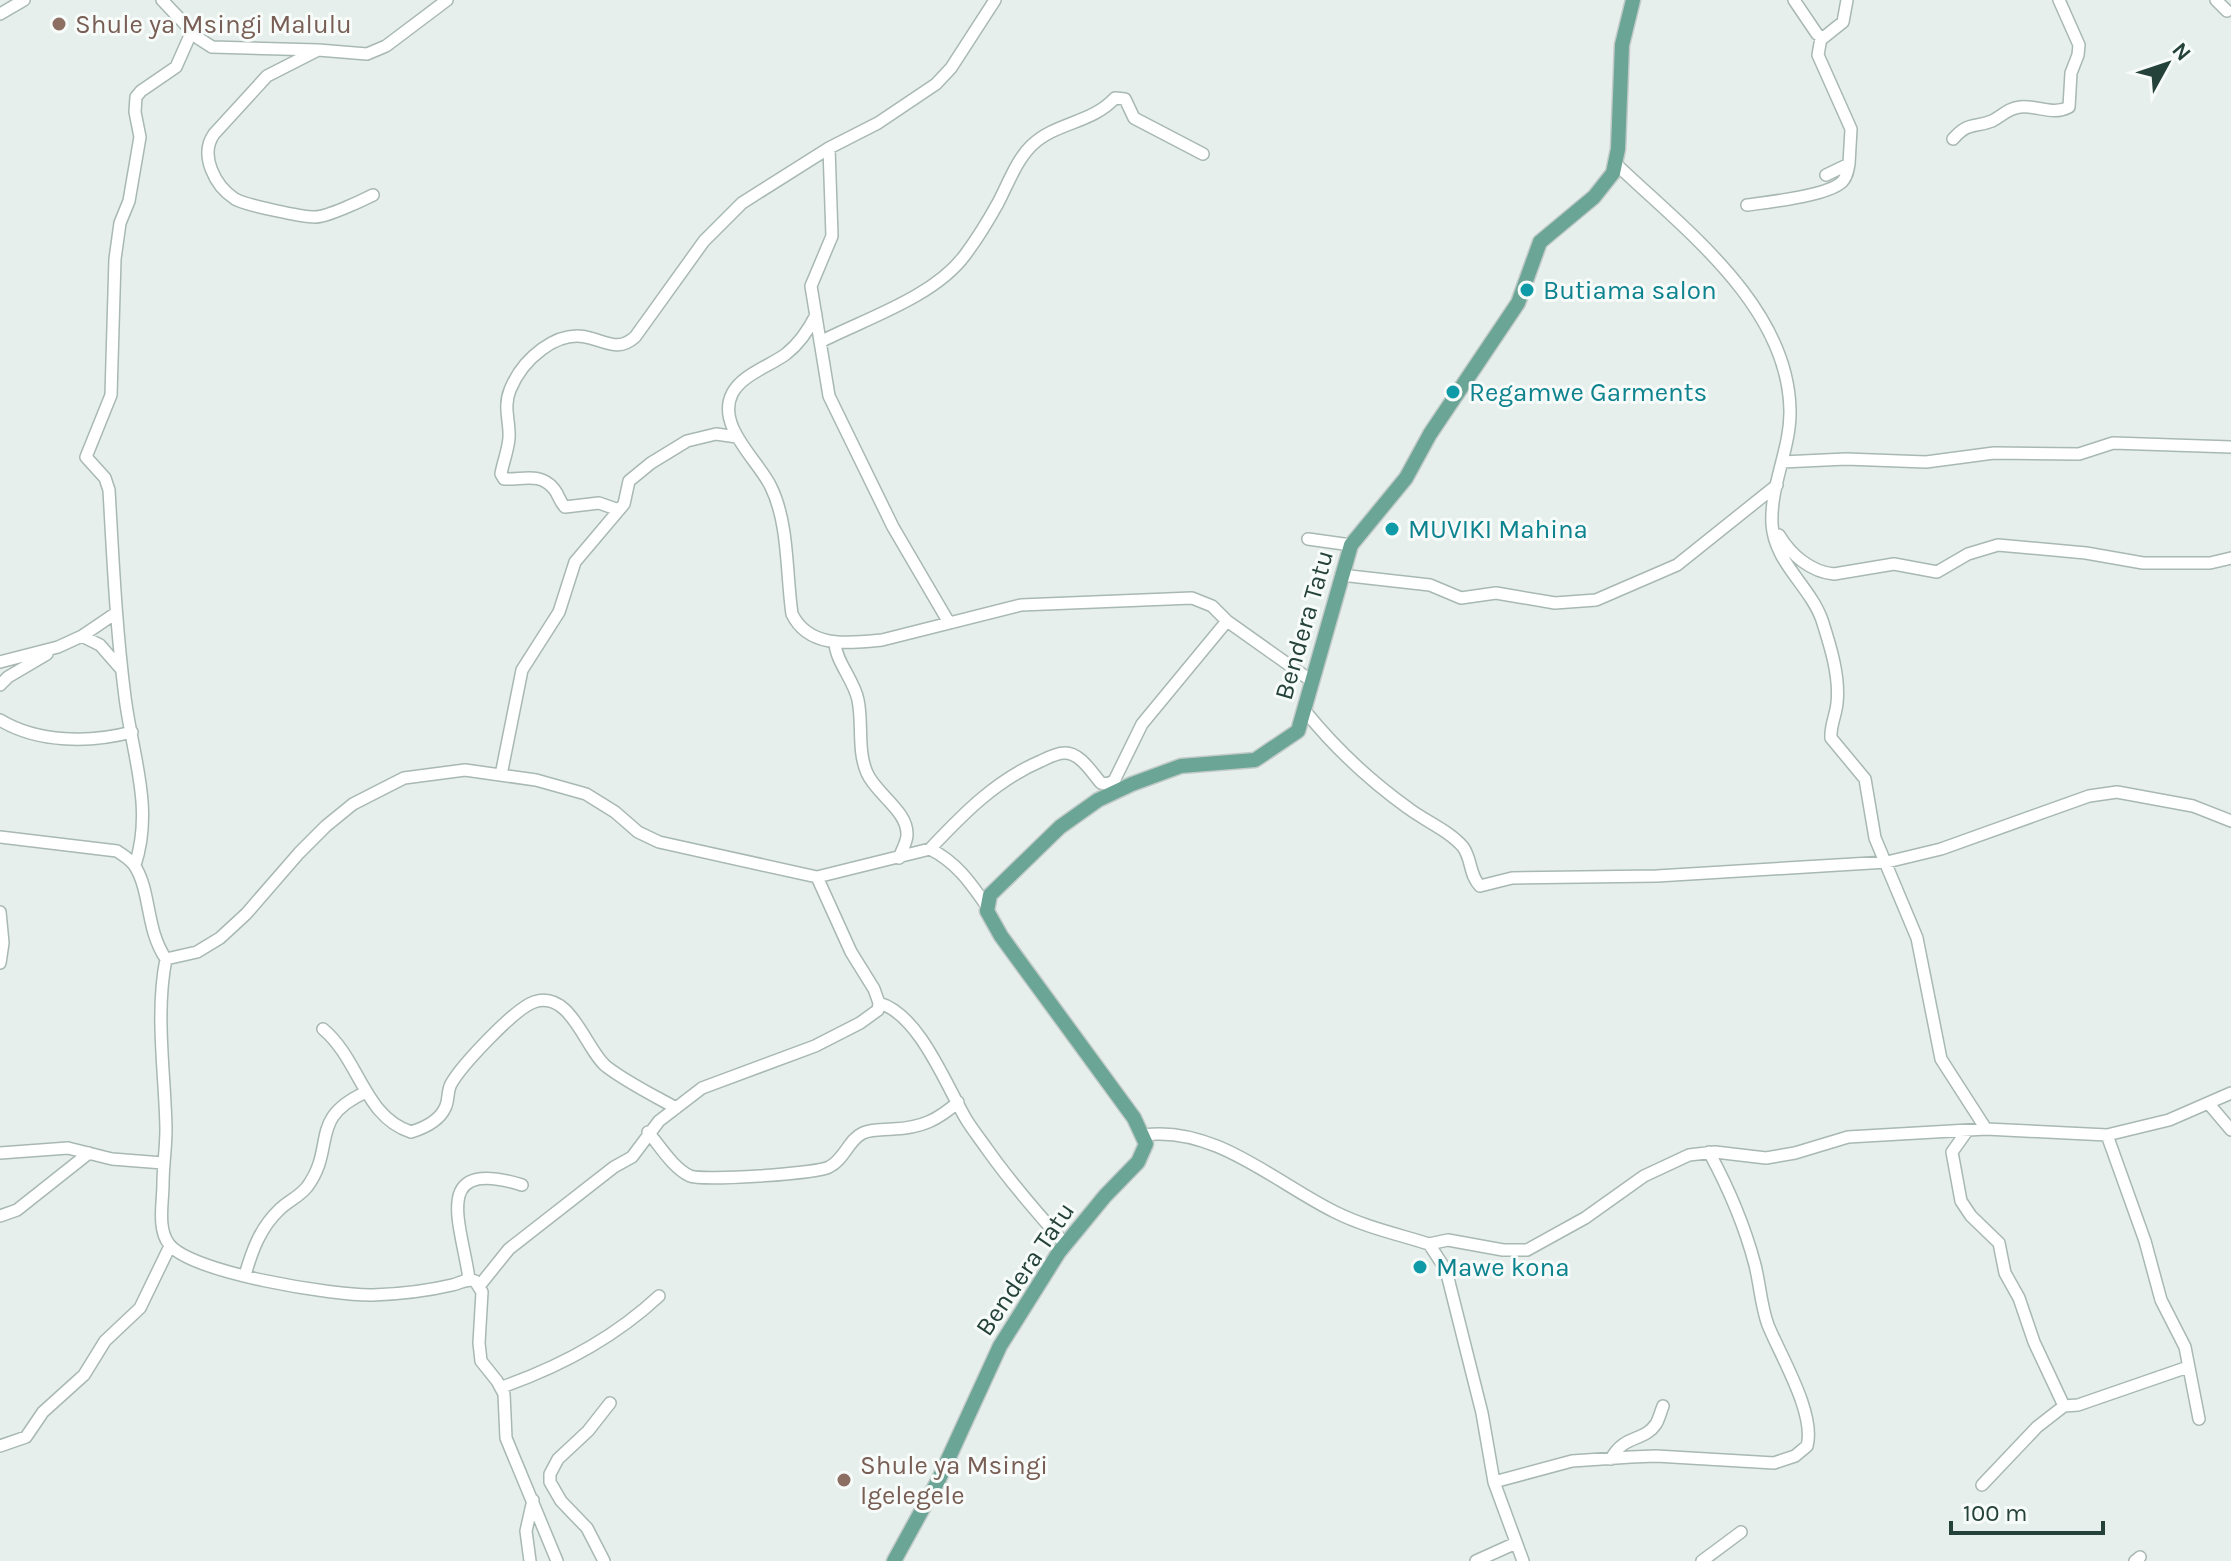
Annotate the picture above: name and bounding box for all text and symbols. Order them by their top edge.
place label: Shule ya Msingi Malulu [75,9,352,40]
marker: Shule ya Msingi Malulu [50,15,68,33]
north arrow [2127,24,2207,104]
text: N [2167,37,2197,66]
place label: Butiama salon [1543,275,1717,306]
marker: Butiama salon [1518,281,1536,299]
place label: Regamwe Garments [1469,377,1707,408]
marker: Regamwe Garments [1444,383,1462,401]
place label: MUVIKI Mahina [1408,514,1588,545]
marker: MUVIKI Mahina [1383,520,1401,538]
street label: Bendera Tatu [1268,547,1340,703]
street label: Bendera Tatu [969,1196,1081,1342]
place label: Mawe kona [1436,1252,1570,1283]
marker: Mawe kona [1411,1258,1429,1276]
place label: Shule ya Msingi Igelegele [860,1450,1048,1511]
marker: Shule ya Msingi Igelegele [835,1471,853,1489]
scale bar [1951,1485,2103,1535]
text: 100 m [1963,1499,2028,1527]

